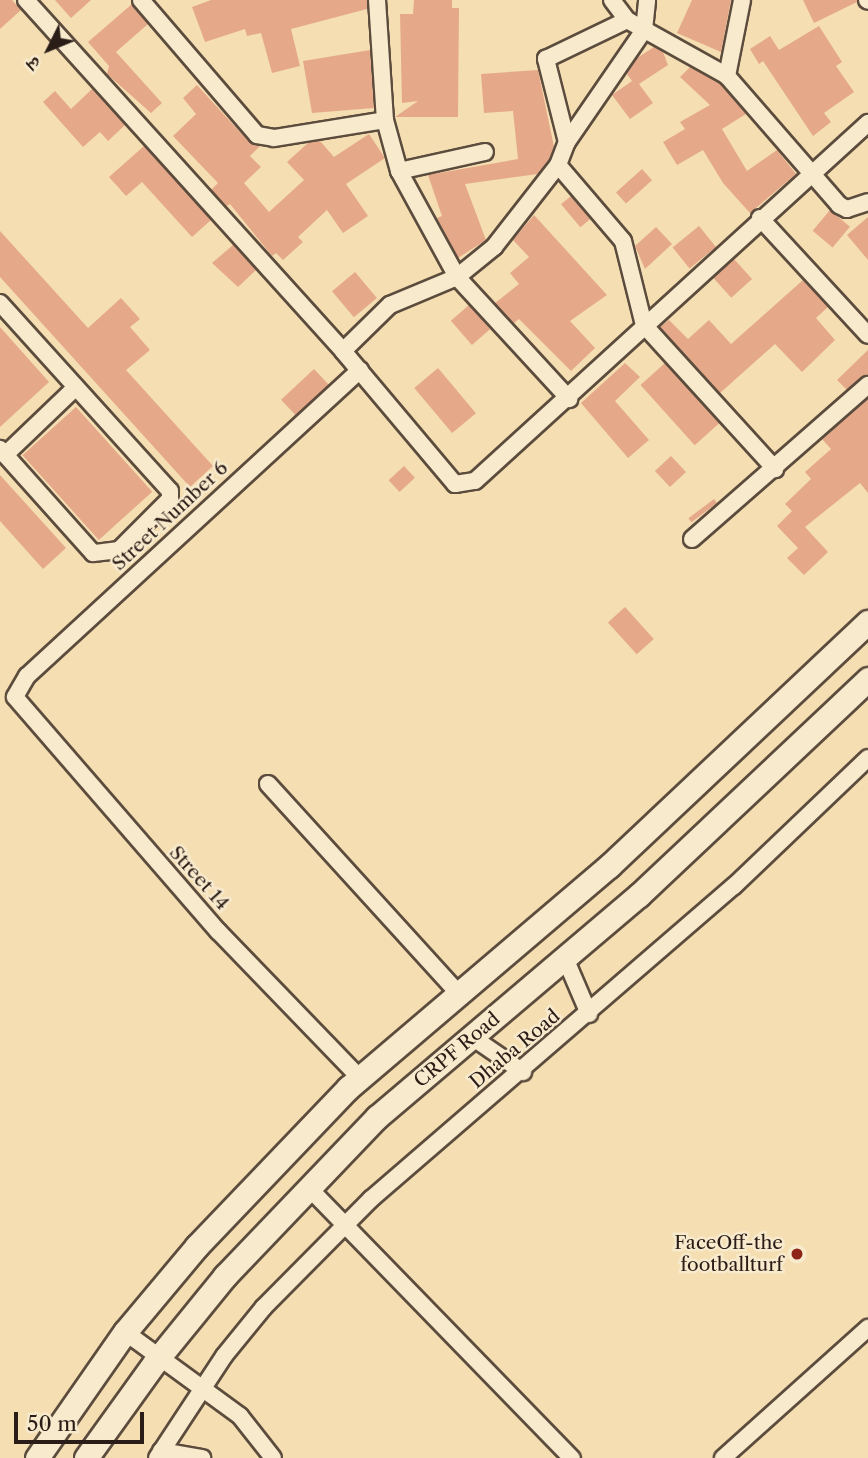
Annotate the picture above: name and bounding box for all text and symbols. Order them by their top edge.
north arrow [14,14,84,84]
text: उ [22,52,45,75]
street label: Street Number 6 [107,457,233,575]
street label: Street 14 [164,841,234,915]
street label: Dhaba Road [465,1005,565,1093]
street label: CRPF Road [409,1007,505,1093]
place label: FaceOff-the footballturf [674,1232,783,1276]
marker: FaceOff-the footballturf [789,1246,805,1262]
scale bar [18,1398,147,1442]
text: 50 m [27,1411,77,1436]

